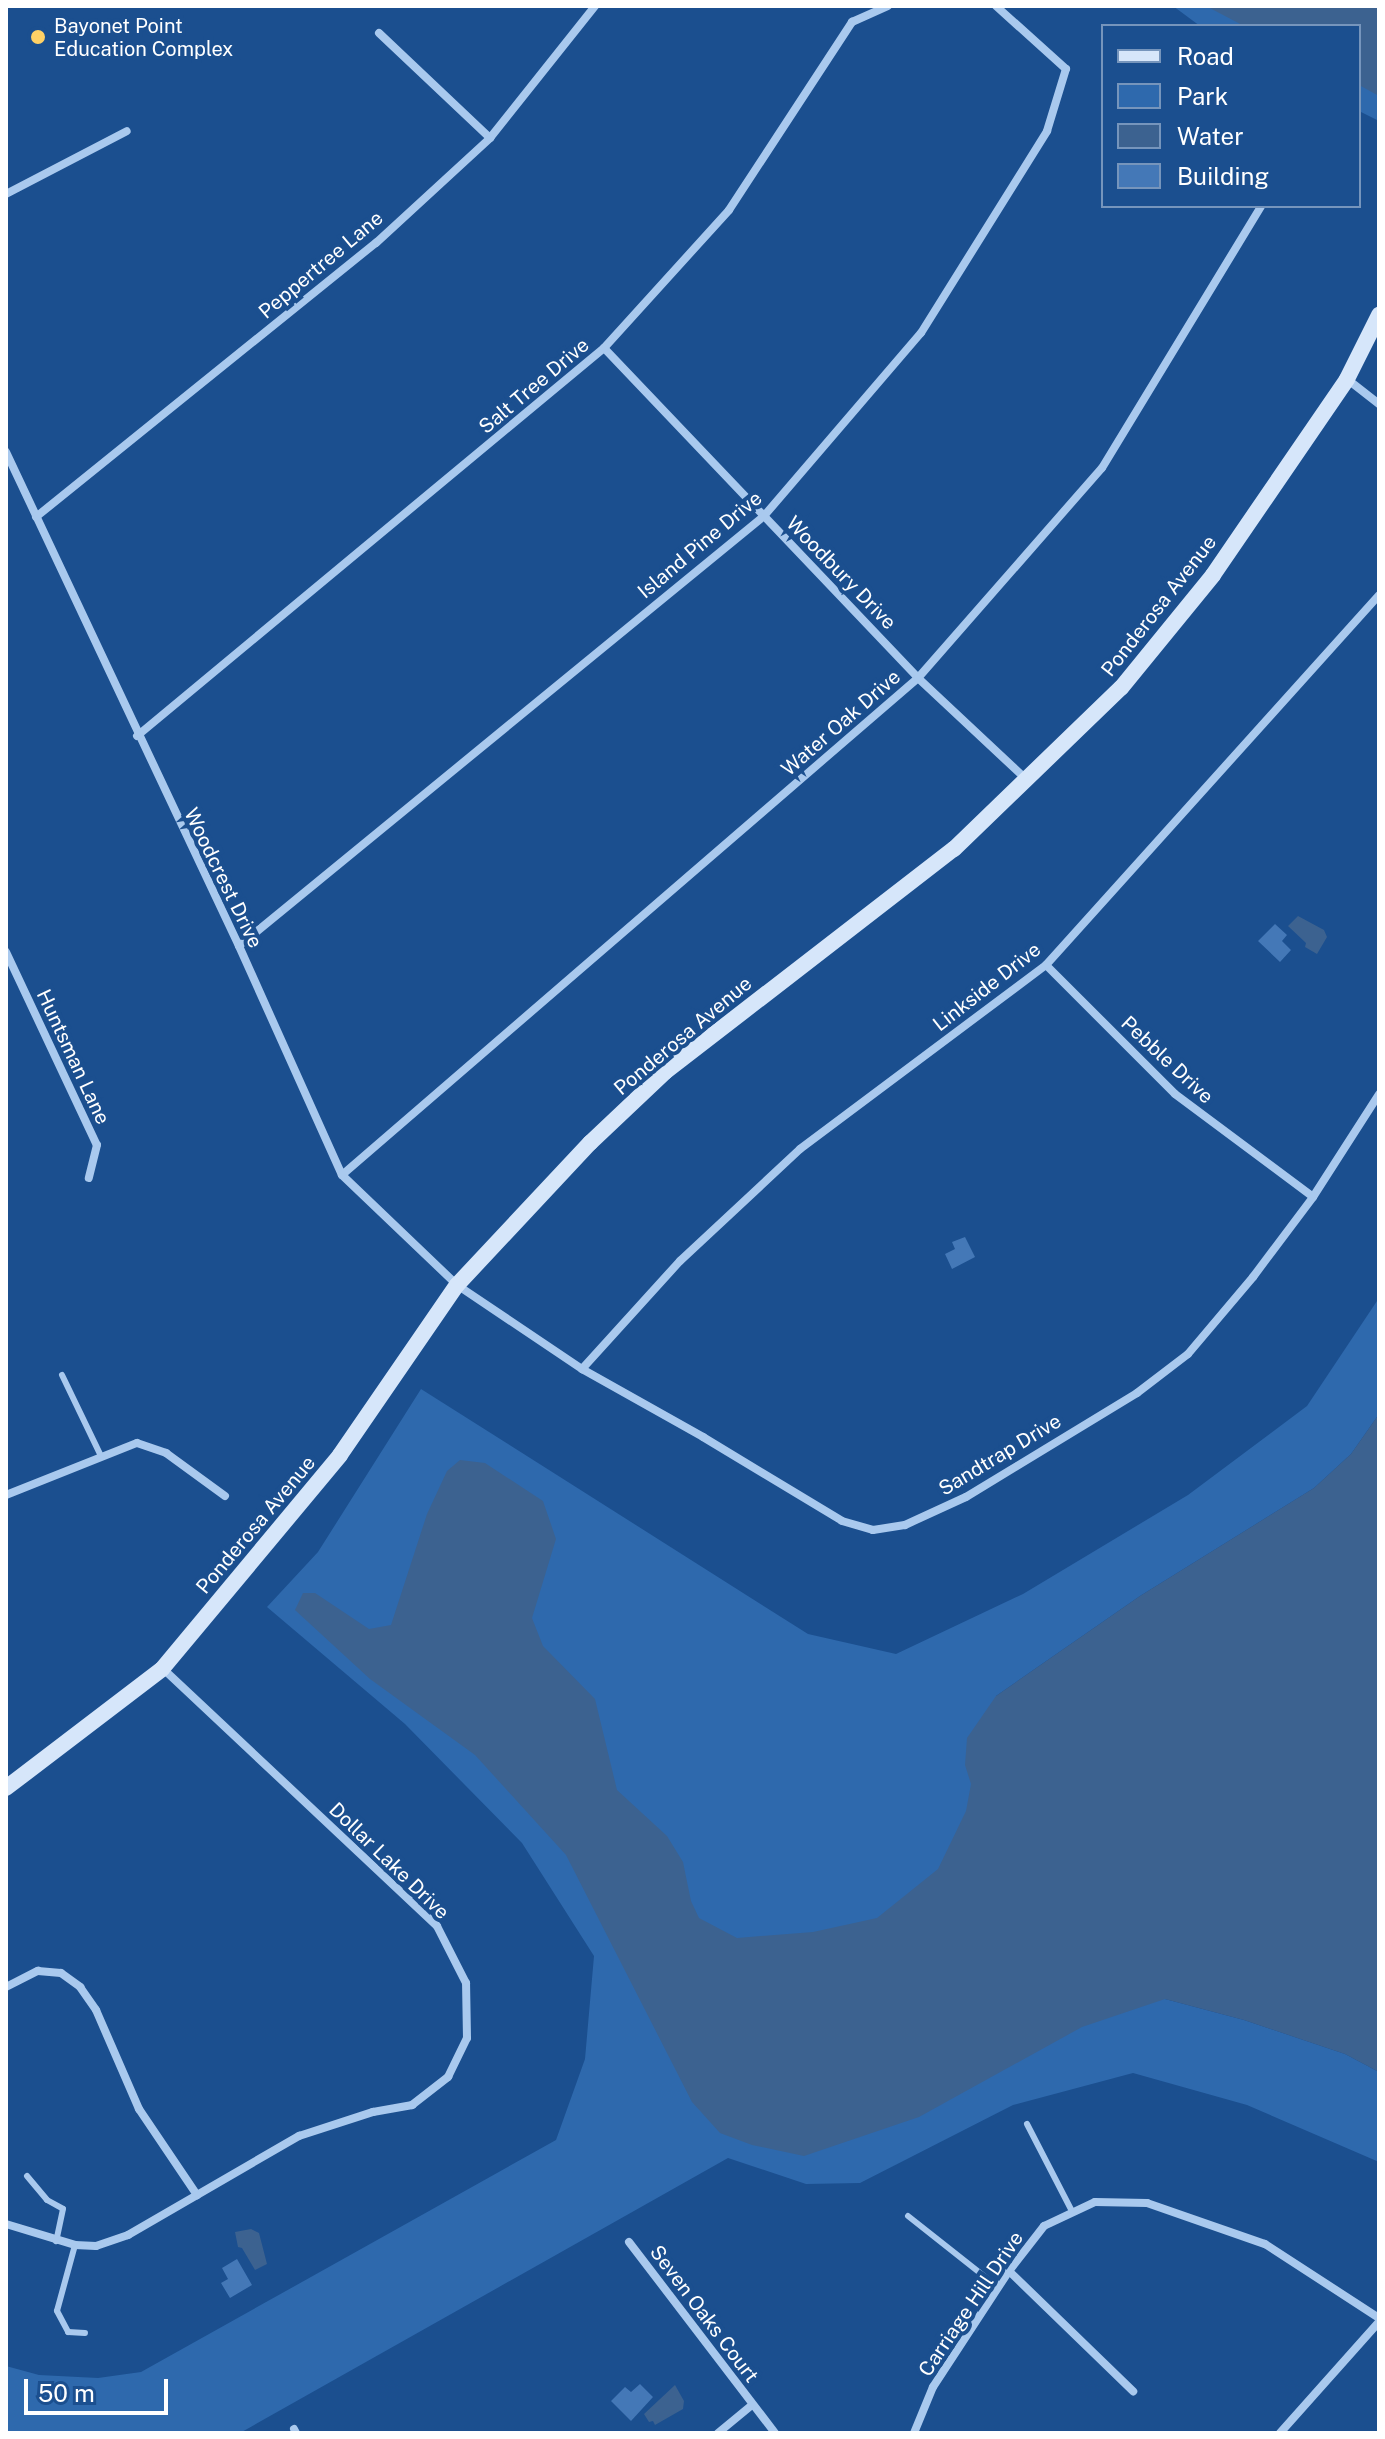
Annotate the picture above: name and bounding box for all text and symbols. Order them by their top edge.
place label: Bayonet Point Education Complex [54,14,233,61]
legend [1101,24,1361,208]
marker: Bayonet Point Education Complex [29,28,47,46]
text: Road [1177,42,1234,70]
text: Park [1177,82,1228,110]
text: Water [1177,122,1244,150]
text: Building [1177,162,1269,190]
street label: Peppertree Lane [254,206,388,324]
street label: Salt Tree Drive [474,333,594,439]
street label: Island Pine Drive [633,486,767,604]
street label: Woodbury Drive [781,511,901,635]
street label: Ponderosa Avenue [1096,531,1222,681]
street label: Water Oak Drive [777,665,905,781]
street label: Woodcrest Drive [179,804,267,952]
street label: Linkside Drive [928,937,1046,1037]
street label: Ponderosa Avenue [609,971,757,1101]
street label: Huntsman Lane [31,986,115,1128]
street label: Pebble Drive [1116,1011,1218,1109]
street label: Sandtrap Drive [934,1409,1066,1501]
street label: Ponderosa Avenue [191,1451,321,1599]
street label: Dollar Lake Drive [324,1798,454,1924]
street label: Carriage Hill Drive [914,2227,1028,2381]
street label: Seven Oaks Court [645,2241,763,2387]
scale bar [28,2363,172,2413]
text: 50 m [38,2379,95,2407]

